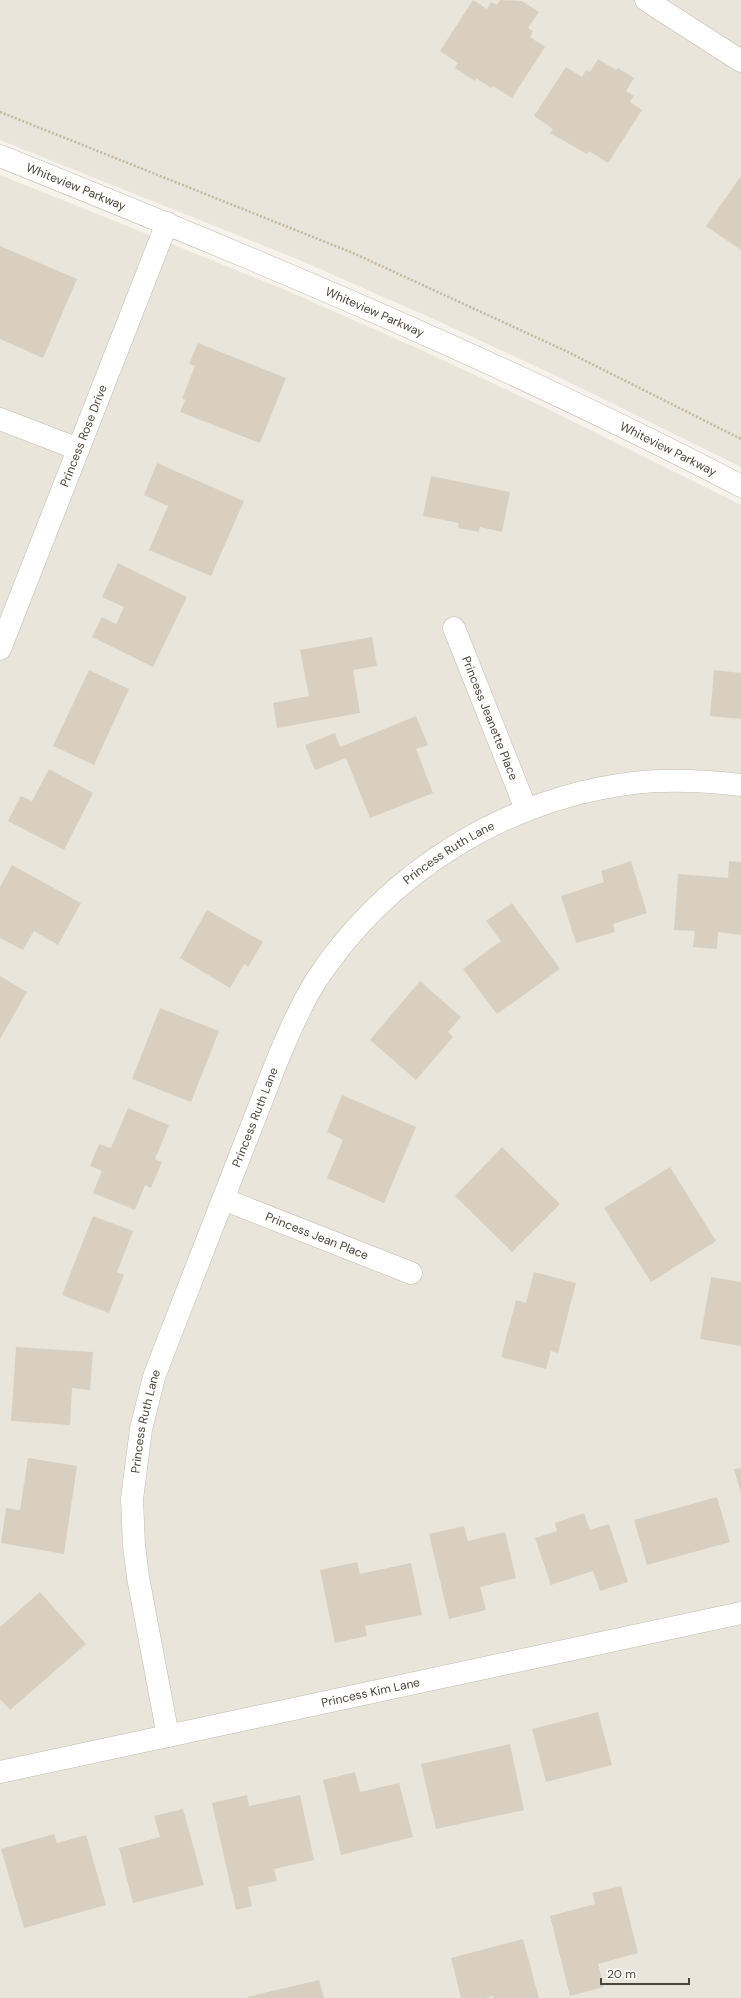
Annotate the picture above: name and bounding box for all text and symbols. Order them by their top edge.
street label: Whiteview Parkway [24,159,129,214]
street label: Whiteview Parkway [323,284,427,341]
street label: Princess Rose Drive [56,382,111,489]
street label: Whiteview Parkway [617,418,720,480]
street label: Princess Jeanette Place [458,654,522,783]
street label: Princess Ruth Lane [400,818,497,888]
street label: Princess Ruth Lane [228,1065,282,1169]
street label: Princess Jean Place [263,1208,371,1264]
street label: Princess Ruth Lane [127,1367,164,1474]
street label: Princess Kim Lane [320,1674,422,1711]
scale bar [601,1960,689,1986]
text: 20 m [607,1966,636,1982]

